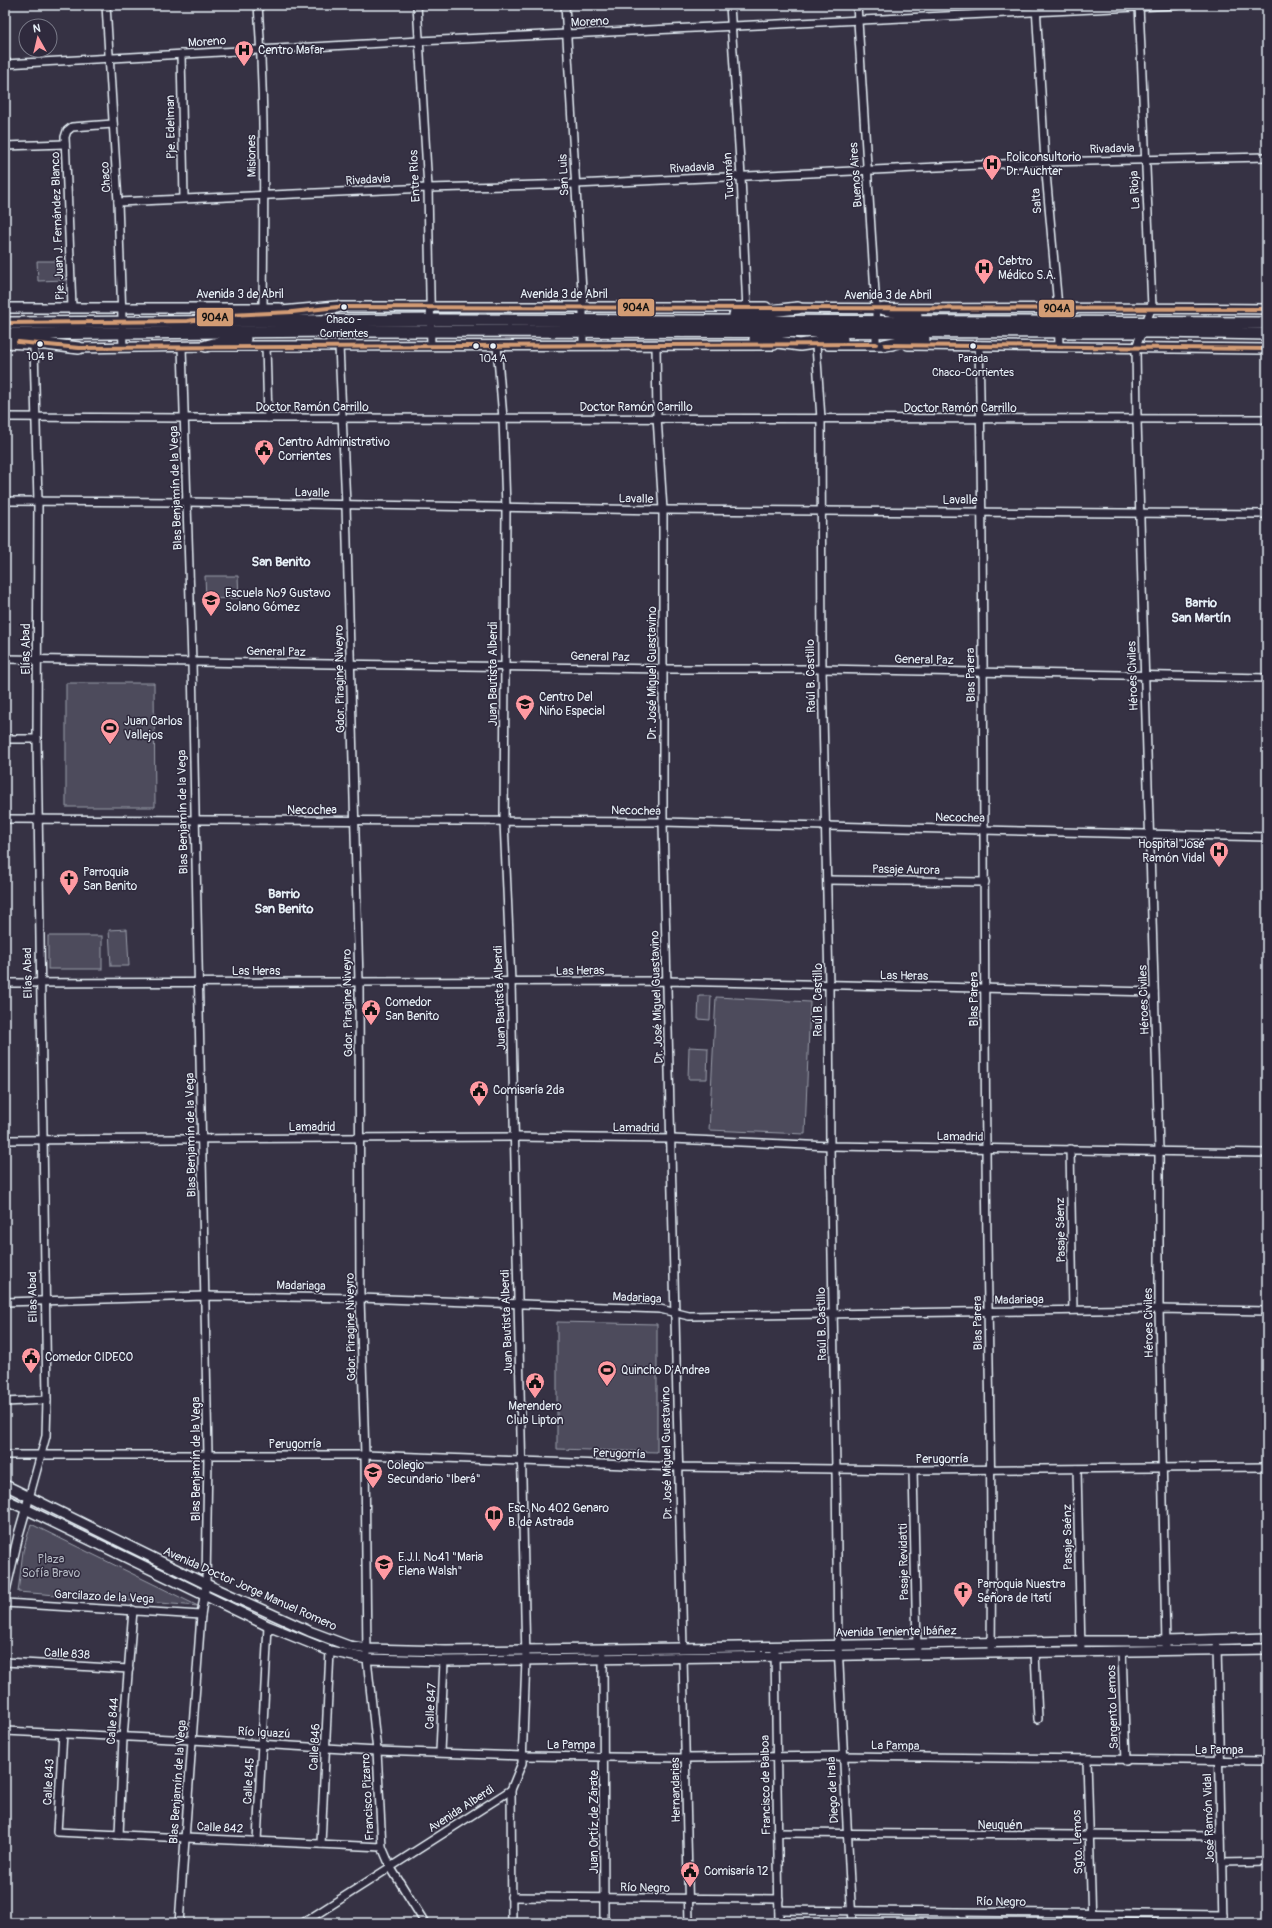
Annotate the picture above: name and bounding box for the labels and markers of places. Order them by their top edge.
hospital icon: Centro Mafar [233,39,255,67]
place label: Centro Mafar [258,43,325,58]
place label: Policonsultorio Dr. Auchter [1006,150,1082,179]
hospital icon: Policonsultorio Dr. Auchter [981,153,1003,181]
place label: Cebtro Médico S.A. [998,254,1056,283]
hospital icon: Cebtro Médico S.A. [973,257,995,285]
marker: Chaco - Corrientes [339,302,349,312]
place label: Chaco - Corrientes [320,313,368,340]
marker: 104 B [35,339,45,349]
unlabelled marker [471,341,481,351]
marker: 104 A [488,341,498,351]
marker: Parada Chaco-Corrientes [968,341,978,351]
place label: 104 B [27,350,53,363]
place label: 104 A [479,352,507,365]
place label: Parada Chaco-Corrientes [932,352,1014,379]
place label: Centro Administrativo Corrientes [278,435,390,464]
public building icon: Centro Administrativo Corrientes [253,438,275,466]
place label: Escuela Nº9 Gustavo Solano Gómez [225,586,331,615]
school or university icon: Escuela Nº9 Gustavo Solano Gómez [200,589,222,617]
place label: Centro Del Nińo Especial [539,690,605,719]
school or university icon: Centro Del Nińo Especial [514,693,536,721]
place label: Juan Carlos Vallejos [124,714,183,743]
sports icon: Juan Carlos Vallejos [99,717,121,745]
place label: Hospital José Ramón Vidal [1138,837,1205,866]
hospital icon: Hospital José Ramón Vidal [1208,840,1230,868]
place label: Parroquia San Benito [83,865,138,894]
church icon: Parroquia San Benito [58,868,80,896]
place label: Comedor San Benito [385,995,440,1024]
public building icon: Comedor San Benito [360,998,382,1026]
public building icon: Comisaría 2da [468,1079,490,1107]
place label: Comisaría 2da [493,1083,565,1098]
public building icon: Comedor CIDECO [20,1346,42,1374]
place label: Comedor CIDECO [45,1350,134,1365]
sports icon: Quincho D'Andrea [596,1359,618,1387]
place label: Quincho D'Andrea [621,1363,710,1378]
public building icon: Merendero Club Lipton [524,1371,546,1399]
place label: Merendero Club Lipton [506,1399,564,1428]
place label: Colegio Secundario "Iberá" [387,1458,481,1487]
school or university icon: Colegio Secundario "Iberá" [362,1461,384,1489]
place label: Esc. Nº 402 Genaro B. de Astrada [508,1501,610,1530]
library icon: Esc. Nº 402 Genaro B. de Astrada [483,1504,505,1532]
place label: E.J.I. Nº41 "Maria Elena Walsh" [398,1550,484,1579]
school or university icon: E.J.I. Nº41 "Maria Elena Walsh" [373,1553,395,1581]
place label: Parroquia Nuestra Señora de Itatí [977,1577,1066,1606]
church icon: Parroquia Nuestra Señora de Itatí [952,1580,974,1608]
public building icon: Comisaría 12 [679,1860,701,1888]
place label: Comisaría 12 [704,1864,769,1879]

